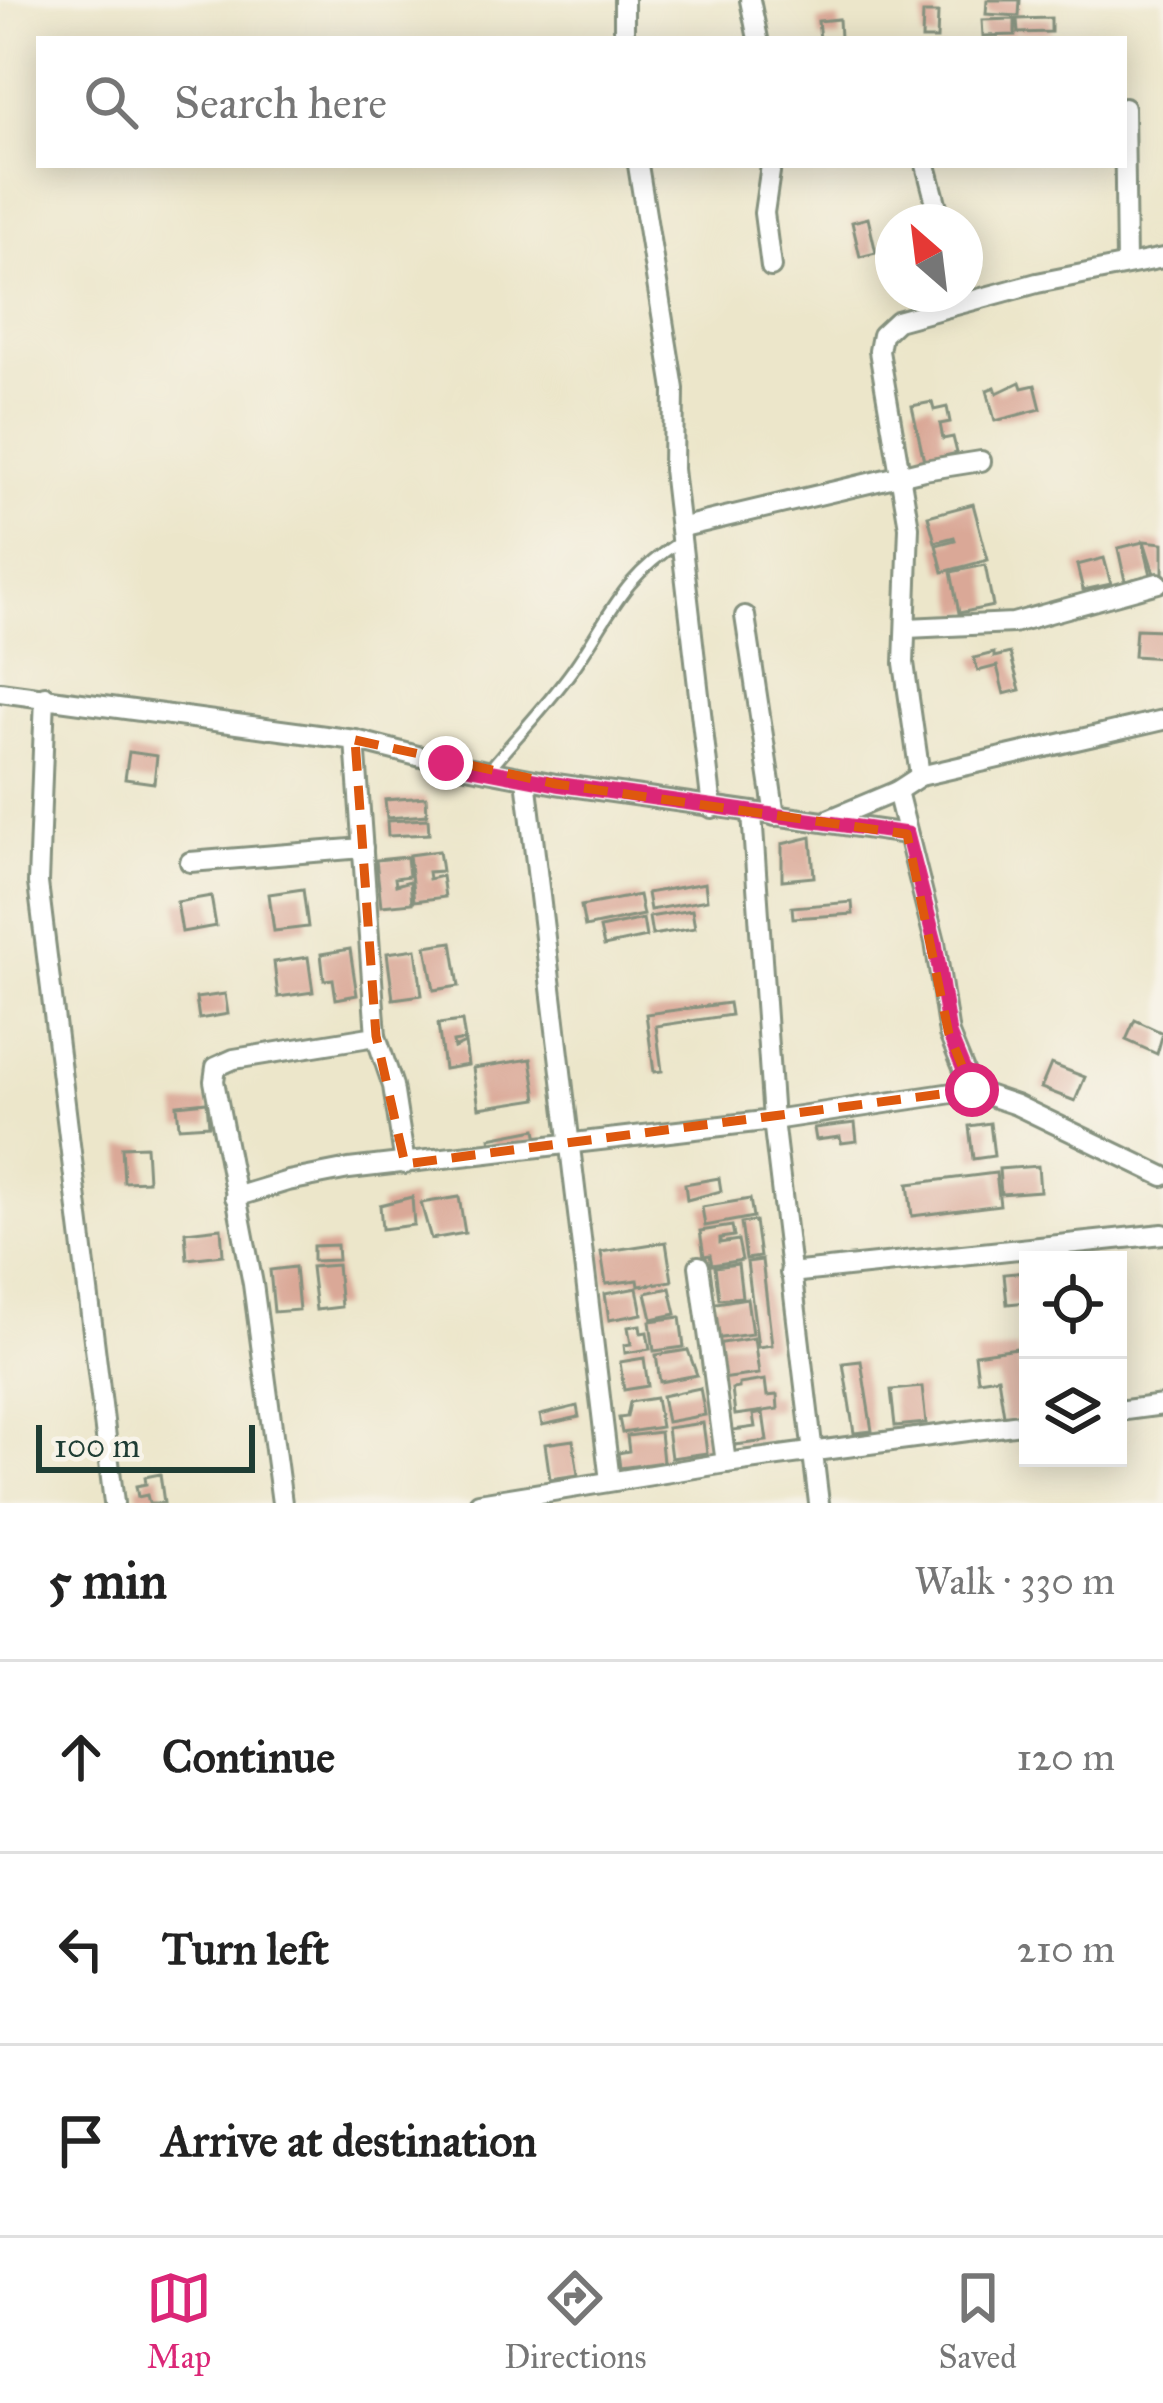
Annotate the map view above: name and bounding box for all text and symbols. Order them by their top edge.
search box [36,36,1127,168]
icon: search [78,69,144,135]
text: Search here [174,75,387,130]
north arrow [875,204,983,312]
route end [419,736,473,790]
route start [945,1063,999,1117]
map controls [1019,1251,1127,1467]
button: locate [1019,1251,1127,1359]
button: layers [1019,1359,1127,1467]
scale bar [36,1419,255,1472]
text: 100 m [54,1426,140,1466]
text: 5 min [48,1550,167,1612]
text: Walk · 330 m [914,1557,1115,1605]
icon: ahead [48,1724,114,1790]
text: Continue [162,1729,335,1784]
text: 120 m [1016,1733,1115,1781]
icon: left [48,1916,114,1982]
text: Turn left [162,1921,329,1976]
text: 210 m [1017,1925,1115,1973]
icon: arrive [48,2108,114,2174]
text: Arrive at destination [162,2113,537,2168]
tab: Map [146,2265,212,2377]
tab: Directions [504,2265,646,2377]
tab: Saved [939,2265,1017,2377]

